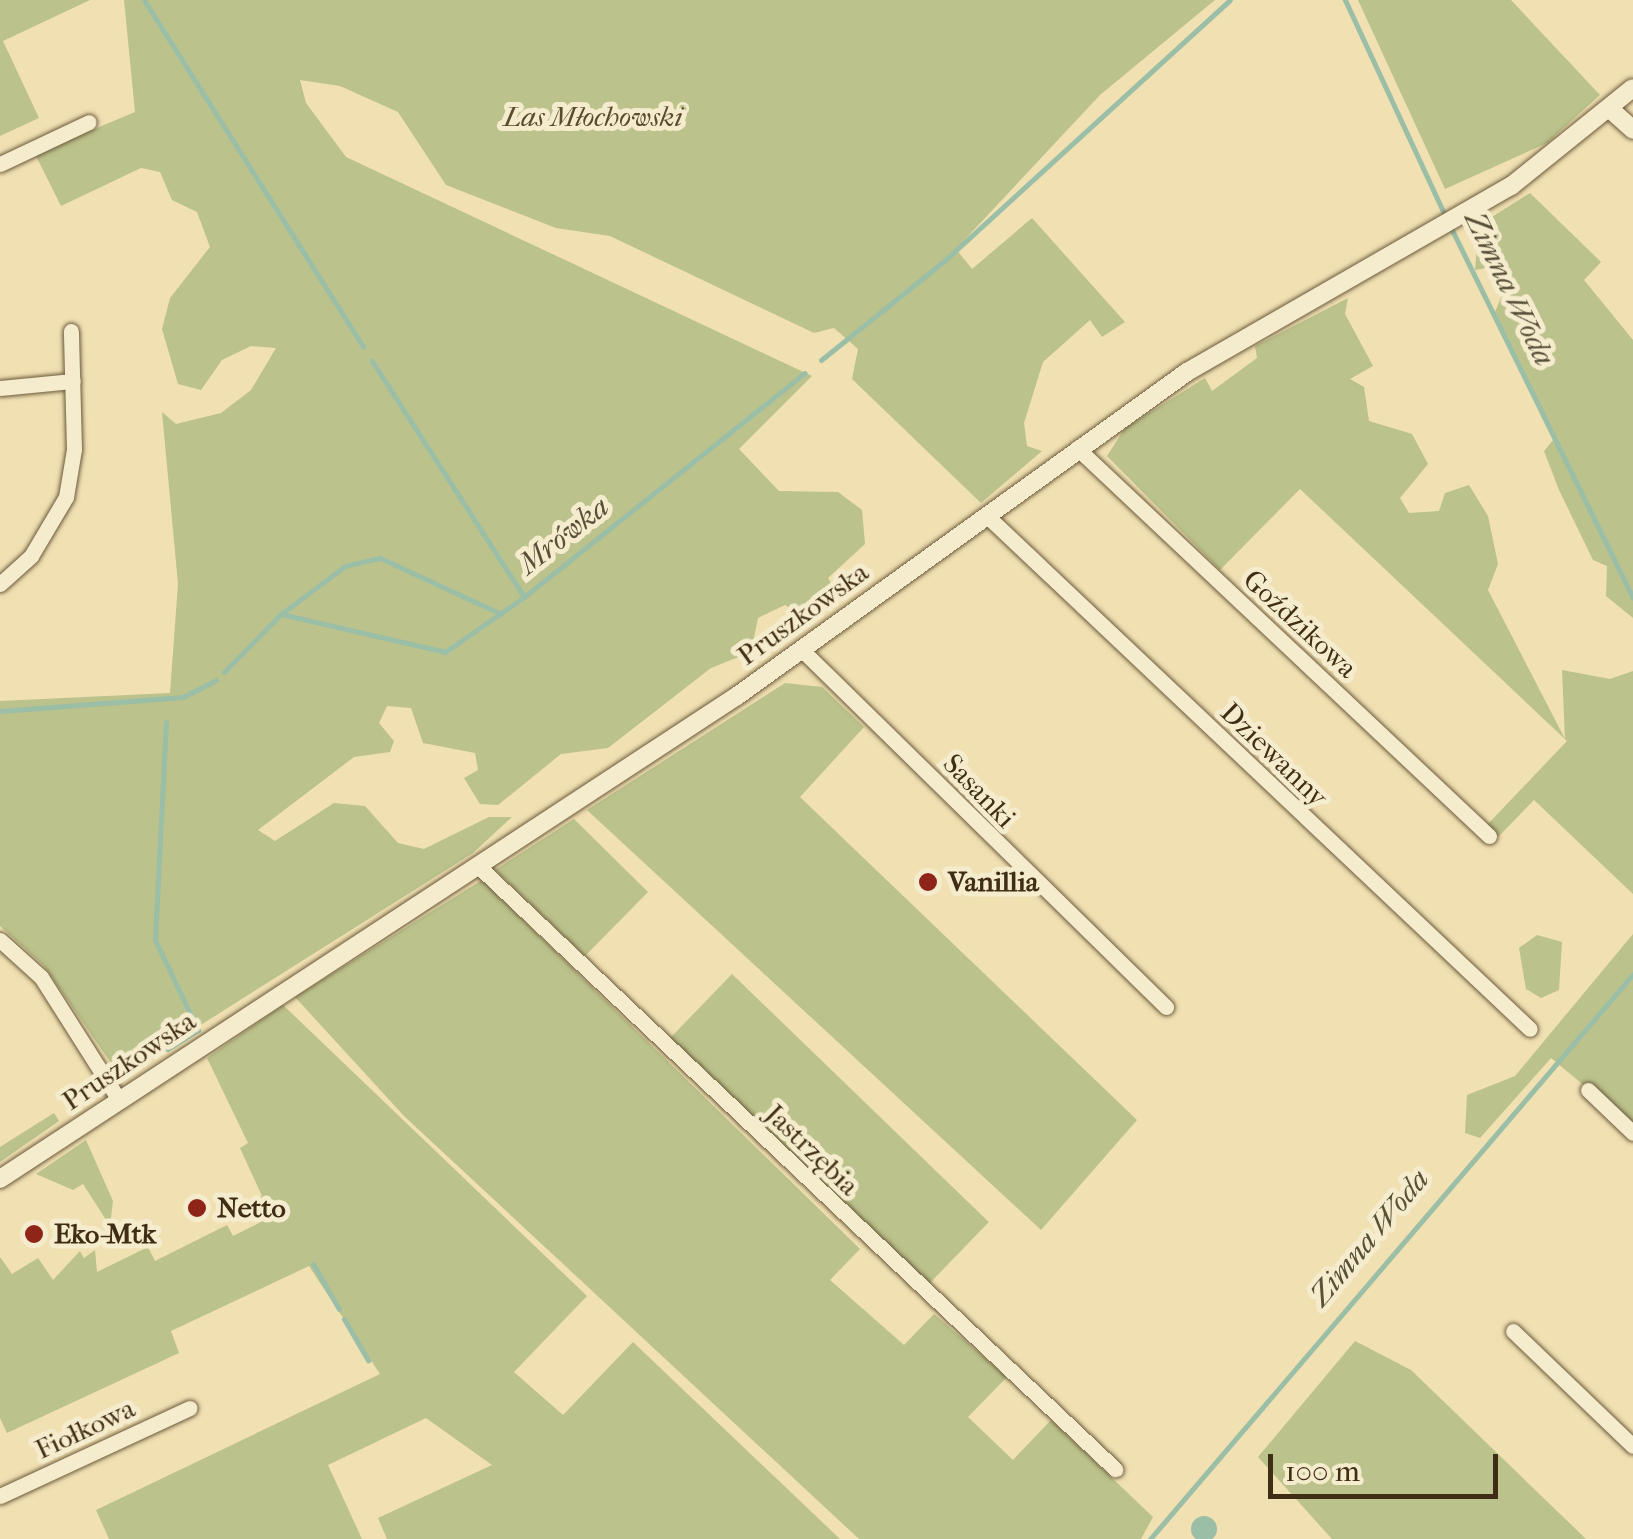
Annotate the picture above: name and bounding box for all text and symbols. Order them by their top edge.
park label: Las Młochowski [504,100,682,134]
water label: Zimna Woda [1456,206,1562,372]
water label: Mrówka [511,489,617,583]
street label: Pruszkowska [731,555,875,673]
street label: Goździkowa [1236,563,1364,685]
street label: Dziewanny [1214,696,1334,814]
street label: Sasanki [936,747,1022,835]
place label: Vanillia [948,865,1039,899]
marker: Vanillia [917,871,939,893]
street label: Pruszkowska [56,1004,202,1118]
street label: Jastrzębia [758,1097,866,1203]
water label: Zimna Woda [1303,1162,1437,1314]
place label: Netto [217,1191,286,1225]
marker: Netto [186,1197,208,1219]
place label: Eko-Mtk [54,1217,156,1251]
marker: Eko-Mtk [23,1223,45,1245]
street label: Fiołkowa [30,1391,140,1467]
scale bar [1273,1434,1503,1496]
text: 100 m [1285,1454,1360,1489]

